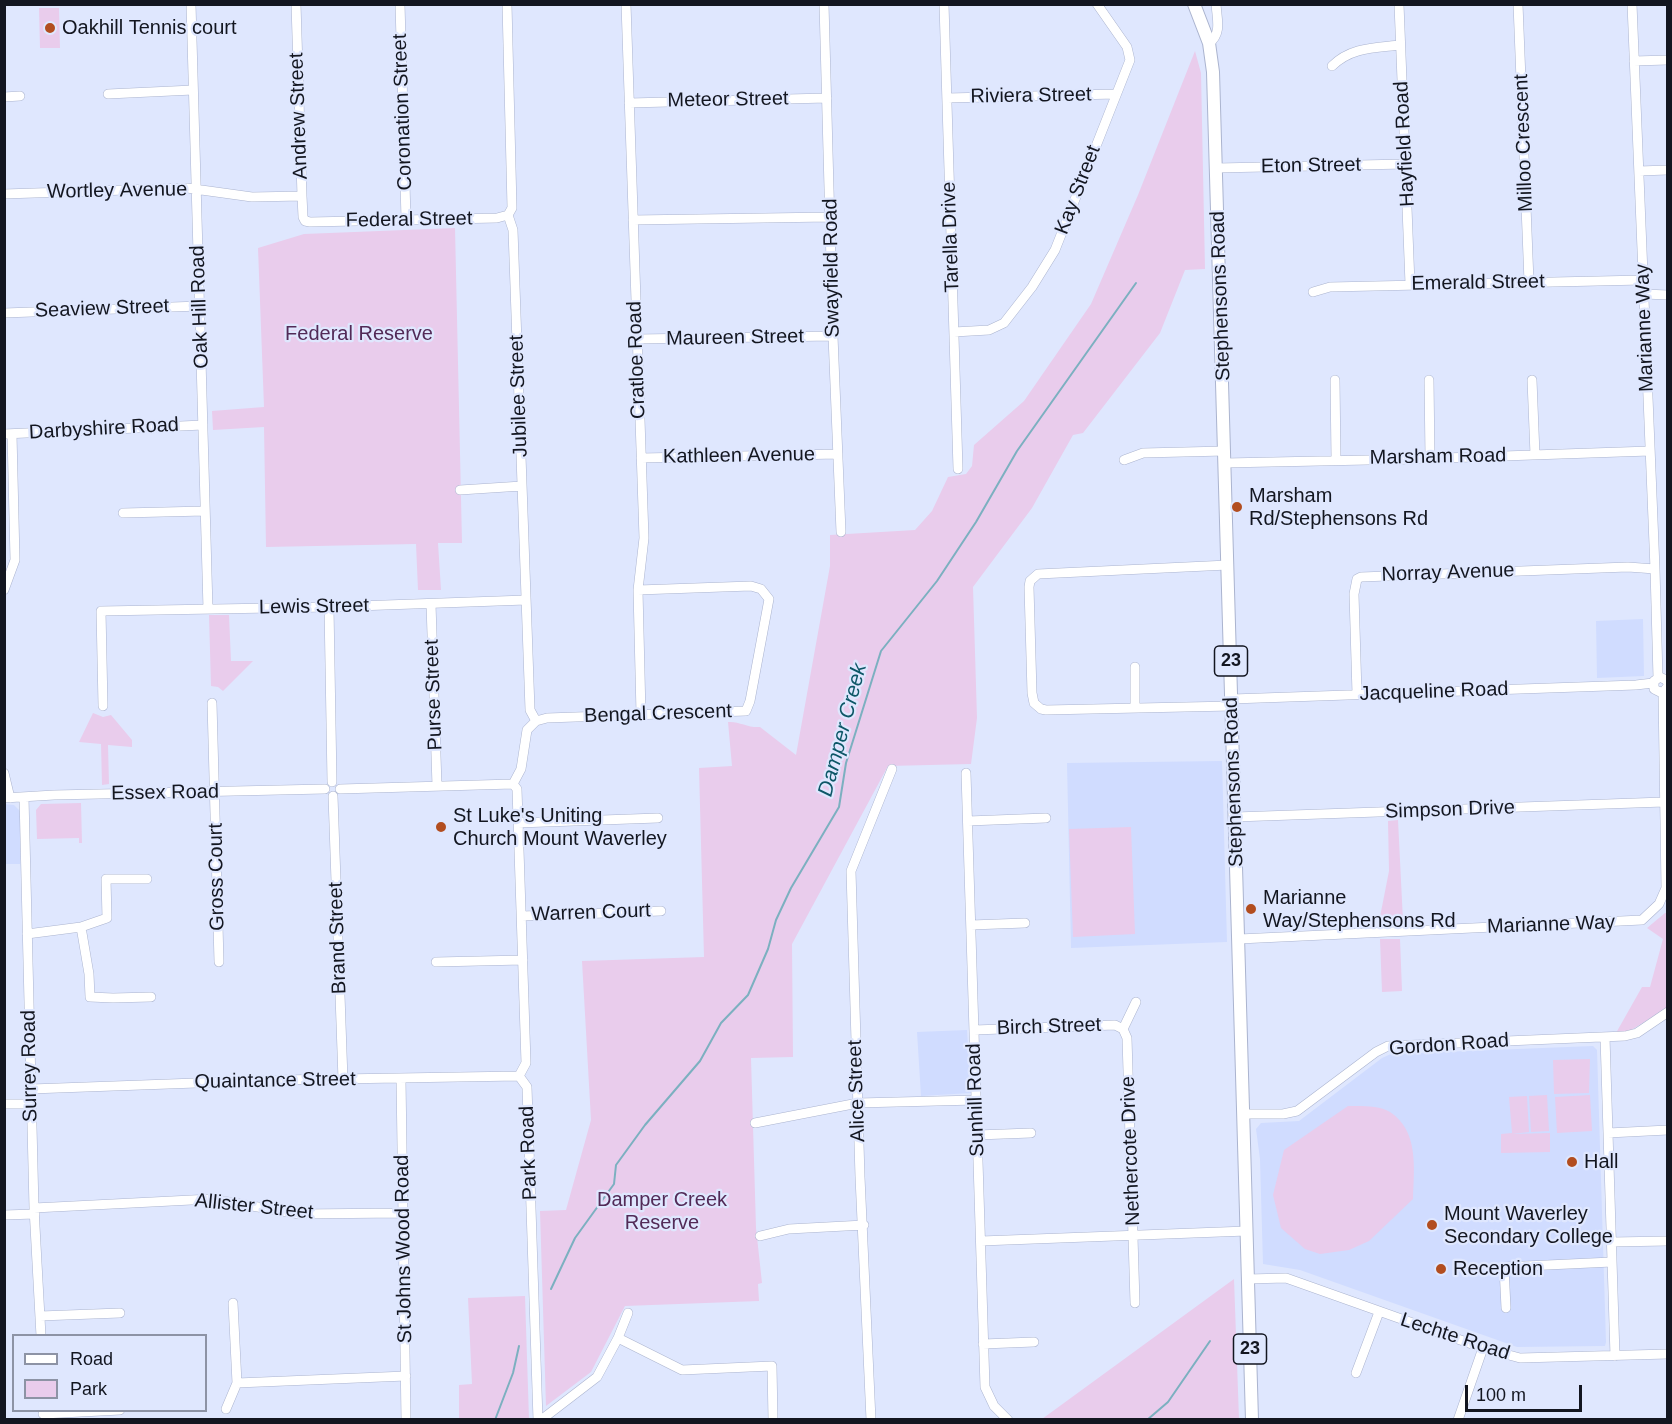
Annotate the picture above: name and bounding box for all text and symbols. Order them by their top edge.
place label: Oakhill Tennis court [62,16,237,40]
marker: Oakhill Tennis court [43,21,57,35]
street label: Coronation Street [388,33,418,191]
street label: Andrew Street [285,52,313,180]
street label: Milloo Crescent [1510,74,1538,212]
street label: Hayfield Road [1390,81,1420,207]
street label: Riviera Street [970,83,1092,109]
street label: Meteor Street [667,87,789,113]
street label: Kay Street [1050,142,1106,238]
street label: Eton Street [1261,153,1361,179]
street label: Wortley Avenue [47,178,187,204]
street label: Tarella Drive [937,181,965,293]
street label: Swayfield Road [819,198,845,338]
street label: Federal Street [345,207,473,233]
street label: Stephensons Road [1206,211,1236,381]
street label: Oak Hill Road [186,245,214,369]
street label: Marianne Way [1631,264,1659,392]
street label: Emerald Street [1411,270,1545,296]
street label: Seaview Street [34,295,170,323]
street label: Cratloe Road [623,301,651,419]
park label: Federal Reserve [285,322,433,346]
street label: Maureen Street [666,325,804,351]
street label: Jubilee Street [505,334,533,458]
street label: Darbyshire Road [28,413,180,445]
street label: Kathleen Avenue [663,443,815,469]
street label: Marsham Road [1369,444,1507,470]
place label: Marsham Rd/Stephensons Rd [1249,484,1428,531]
marker: Marsham Rd/Stephensons Rd [1230,500,1244,514]
street label: Norray Avenue [1381,559,1515,587]
street label: Lewis Street [259,594,369,620]
street label: Purse Street [420,639,448,751]
road number: 23 [1214,646,1248,676]
water label: Damper Creek [813,661,873,799]
street label: Jacqueline Road [1359,677,1509,707]
street label: Stephensons Road [1219,697,1249,867]
street label: Bengal Crescent [584,699,732,729]
street label: Essex Road [111,780,219,806]
street label: Simpson Drive [1385,796,1515,824]
place label: St Luke's Uniting Church Mount Waverley [453,804,667,851]
marker: St Luke's Uniting Church Mount Waverley [434,820,448,834]
street label: Gross Court [204,823,230,931]
street label: Brand Street [324,881,352,995]
place label: Marianne Way/Stephensons Rd [1263,886,1456,933]
street label: Warren Court [531,899,651,927]
marker: Marianne Way/Stephensons Rd [1244,902,1258,916]
street label: Marianne Way [1487,911,1615,939]
street label: Surrey Road [17,1010,43,1122]
street label: Birch Street [996,1013,1102,1041]
street label: Gordon Road [1388,1029,1510,1061]
street label: Alice Street [843,1039,871,1143]
street label: Sunhill Road [962,1043,990,1157]
street label: Quaintance Street [194,1068,356,1094]
street label: Nethercote Drive [1116,1076,1146,1226]
street label: Park Road [515,1105,543,1201]
place label: Hall [1584,1150,1618,1174]
street label: St Johns Wood Road [390,1154,418,1344]
marker: Hall [1565,1155,1579,1169]
park label: Damper Creek Reserve [597,1188,727,1235]
street label: Allister Street [194,1189,314,1225]
place label: Mount Waverley Secondary College [1444,1202,1613,1249]
marker: Mount Waverley Secondary College [1425,1218,1439,1232]
place label: Reception [1453,1257,1543,1281]
marker: Reception [1434,1262,1448,1276]
street label: Lechte Road [1397,1308,1513,1366]
legend [12,1334,207,1412]
road number: 23 [1234,1334,1266,1364]
text: Road [70,1349,113,1369]
scale bar [1468,1373,1585,1411]
text: Park [70,1379,107,1399]
text: 100 m [1476,1385,1526,1405]

